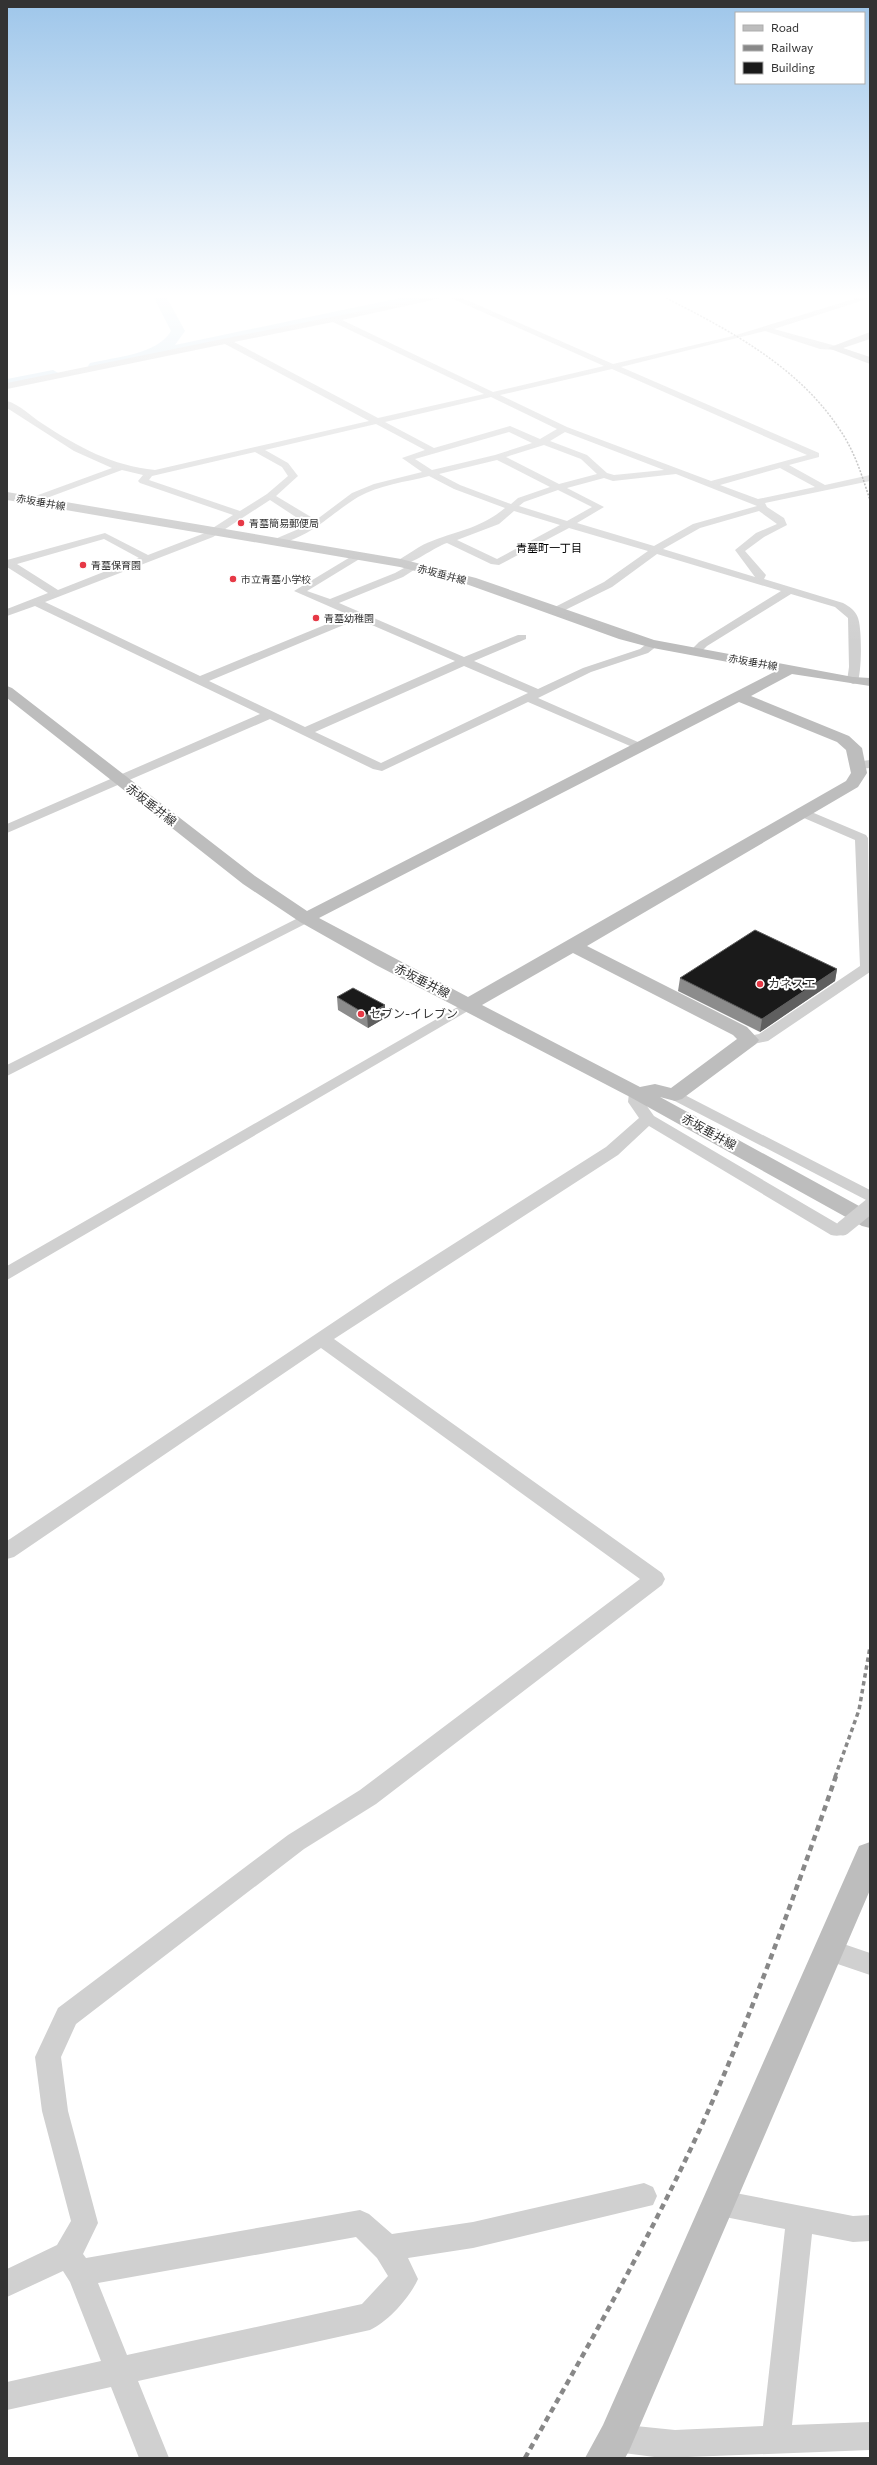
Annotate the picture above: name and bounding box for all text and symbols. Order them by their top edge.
legend [735,12,865,84]
text: Road [771,20,799,34]
text: Railway [771,40,813,54]
text: Building [771,60,815,74]
street label: 赤坂垂井線 [15,492,67,512]
place label: 青墓簡易郵便局 [249,517,319,529]
marker: 青墓簡易郵便局 [236,518,246,528]
district label: 青墓町一丁目 [516,541,582,554]
place label: 青墓保育園 [91,559,141,571]
marker: 青墓保育園 [78,560,88,570]
street label: 赤坂垂井線 [416,562,468,586]
place label: 市立青墓小学校 [241,573,311,585]
marker: 市立青墓小学校 [228,574,238,584]
place label: 青墓幼稚園 [324,612,374,624]
marker: 青墓幼稚園 [311,613,321,623]
street label: 赤坂垂井線 [727,652,779,672]
street label: 赤坂垂井線 [124,780,180,828]
street label: 赤坂垂井線 [393,960,452,1000]
place label: カネスエ [768,976,816,990]
marker: カネスエ [755,979,765,989]
place label: セブン-イレブン [369,1006,458,1020]
marker: セブン-イレブン [356,1009,366,1019]
street label: 赤坂垂井線 [680,1110,739,1152]

